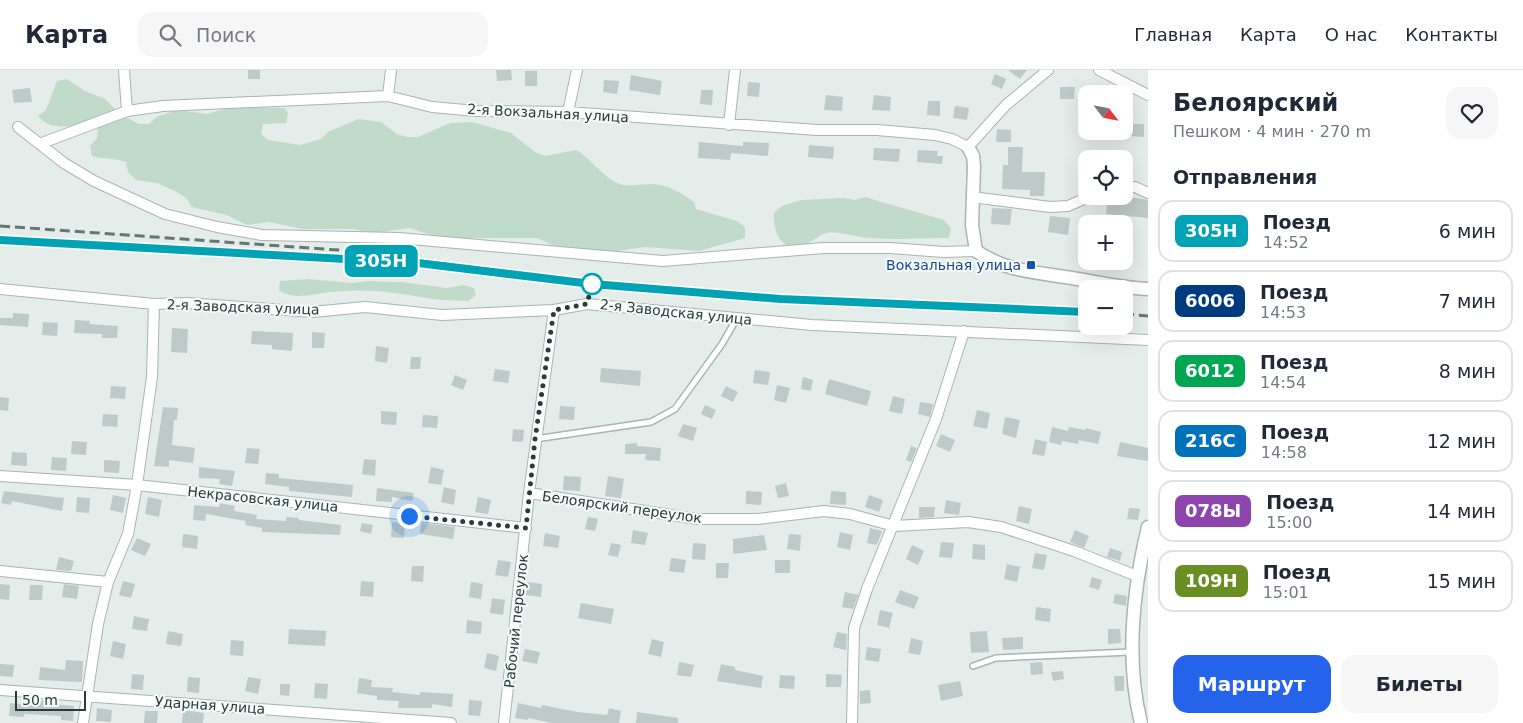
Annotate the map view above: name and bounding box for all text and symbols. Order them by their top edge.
search box [138,12,488,57]
text: Карта [25,21,108,49]
icon: search [156,21,184,49]
text: Поиск [196,24,256,46]
text: Главная [1134,24,1212,45]
text: Карта [1240,24,1297,45]
text: О нас [1325,24,1377,45]
text: Контакты [1405,24,1498,45]
north arrow [1078,85,1132,140]
map controls [1078,85,1133,335]
button: heart [1446,87,1498,139]
text: Белоярский [1173,89,1338,117]
street label: 2-я Вокзальная улица [467,101,629,125]
text: Пешком · 4 мин · 270 m [1173,122,1371,141]
button: locate [1078,150,1133,205]
text: Отправления [1173,166,1317,188]
text: Поезд [1263,211,1331,233]
button: + [1078,215,1133,270]
text: 305Н [1185,220,1238,241]
text: 6 мин [1439,220,1496,242]
text: 14:52 [1263,233,1309,252]
line badge: 305Н [346,245,416,277]
text: 305Н [355,250,407,271]
place label: Вокзальная улица [886,257,1021,273]
marker: Вокзальная улица [1025,259,1037,271]
unlabelled marker [581,273,603,295]
button: − [1078,280,1133,335]
text: Поезд [1260,281,1328,303]
text: 6006 [1185,290,1235,311]
text: 7 мин [1439,290,1496,312]
street label: 2-я Заводская улица [166,296,320,318]
street label: 2-я Заводская улица [599,296,753,328]
text: 14:53 [1260,303,1306,322]
text: Поезд [1260,351,1328,373]
text: 6012 [1185,360,1235,381]
text: 8 мин [1439,360,1496,382]
text: 14:54 [1260,373,1306,392]
text: Поезд [1261,421,1329,443]
text: 216С [1185,430,1236,451]
text: 12 мин [1427,430,1496,452]
text: 14:58 [1261,443,1307,462]
street label: Некрасовская улица [187,483,339,515]
street label: Белоярский переулок [541,488,703,526]
text: Поезд [1266,491,1334,513]
text: 078Ы [1185,500,1241,521]
text: 14 мин [1427,500,1496,522]
your location [397,504,422,529]
text: 15:00 [1266,513,1312,532]
street label: Рабочий переулок [501,553,531,689]
text: Поезд [1263,561,1331,583]
text: 109Н [1185,570,1238,591]
text: 15 мин [1427,570,1496,592]
text: 15:01 [1263,583,1309,602]
button: Маршрут [1173,655,1331,713]
button: Билеты [1341,655,1498,713]
scale bar [15,688,86,711]
text: 50 m [22,692,58,708]
street label: Ударная улица [154,693,266,717]

